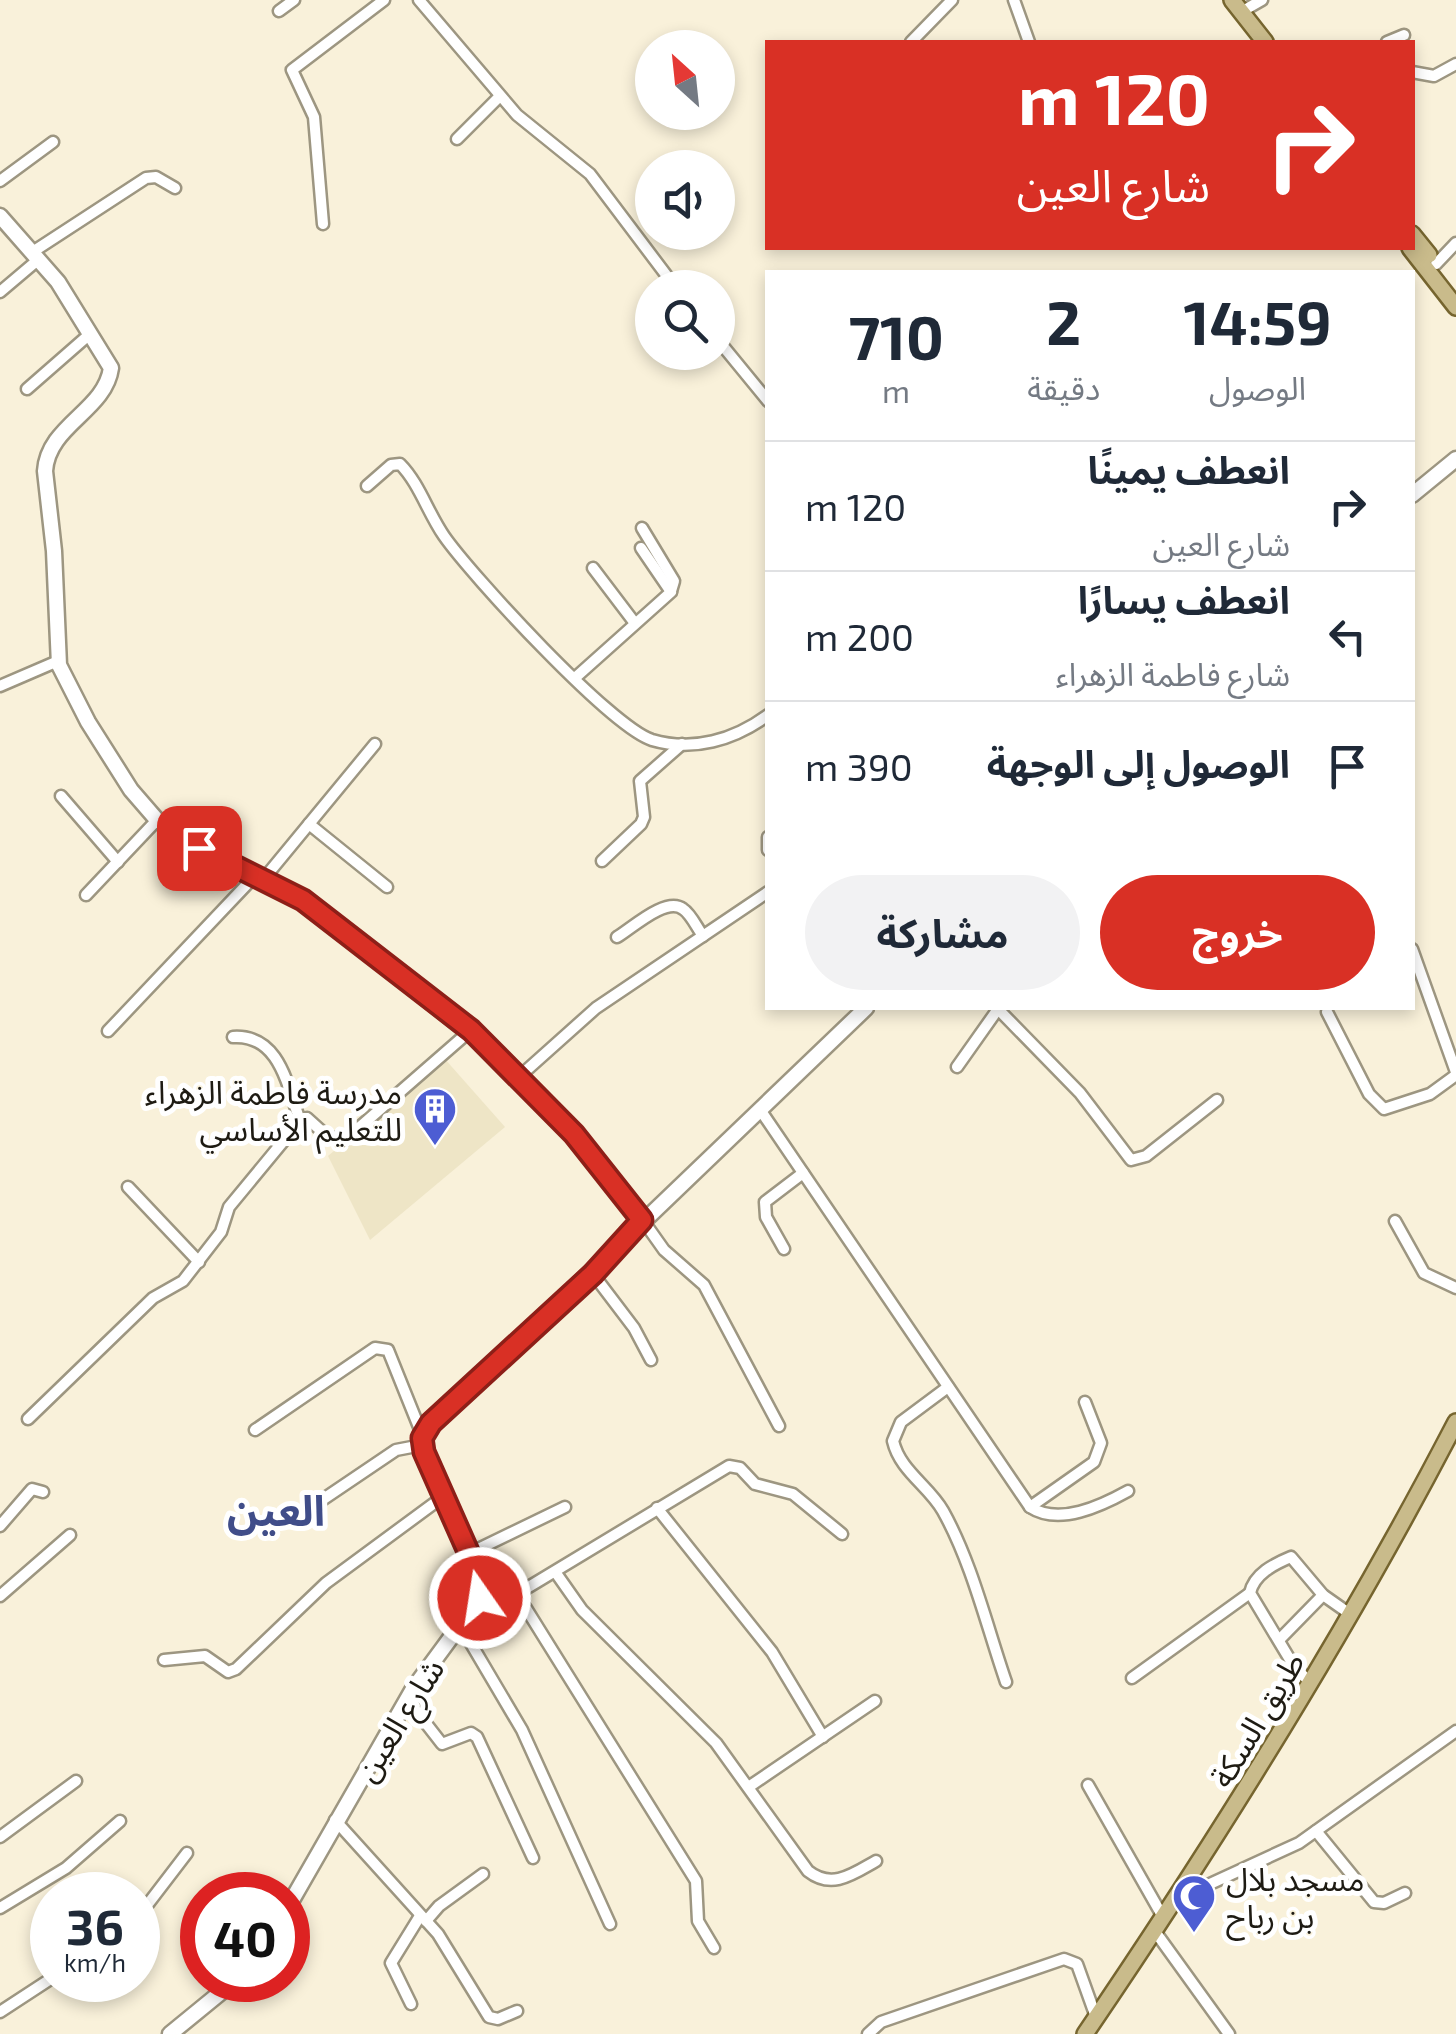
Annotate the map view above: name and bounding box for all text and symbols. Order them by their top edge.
north arrow [635,30,735,130]
map controls [635,30,735,370]
text: 120 m [1018,55,1210,139]
icon: right [1245,80,1375,210]
button: sound [635,150,735,250]
text: شارع العين [1017,157,1210,211]
button: search [635,270,735,370]
text: 2 [1046,285,1081,357]
text: 14:59 [1184,285,1332,357]
text: 710 [848,300,944,372]
text: دقيقة [1027,368,1100,406]
text: الوصول [1209,368,1306,406]
text: m [882,371,910,409]
text: انعطف يمينًا [1087,446,1290,492]
icon: right [1320,479,1375,534]
text: 120 m [805,483,906,529]
text: شارع العين [1153,524,1290,562]
text: انعطف يسارًا [1078,576,1290,622]
icon: left [1320,609,1375,664]
text: 200 m [805,613,914,659]
text: شارع فاطمة الزهراء [1056,654,1290,692]
icon: arrive [1320,739,1375,794]
text: الوصول إلى الوجهة [987,740,1290,786]
text: 390 m [805,743,913,789]
pin [157,806,242,891]
icon: arrive [172,821,227,876]
button: مشاركة [805,875,1080,990]
button: خروج [1100,875,1375,990]
place label: مدرسة فاطمة الزهراء للتعليم الأساسي [145,1072,402,1154]
building icon: مدرسة فاطمة الزهراء للتعليم الأساسي [412,1086,458,1147]
district label: العين [227,1484,325,1536]
position arrow [428,1546,532,1650]
street label: طريق السكة [1201,1645,1314,1795]
street label: شارع العين [345,1651,456,1791]
place label: مسجد بلال بن رباح [1226,1859,1365,1941]
speed limit sign: 40 [180,1872,310,2002]
mosque icon: مسجد بلال بن رباح [1171,1873,1217,1934]
text: 36 [66,1895,124,1955]
text: km/h [64,1947,126,1977]

